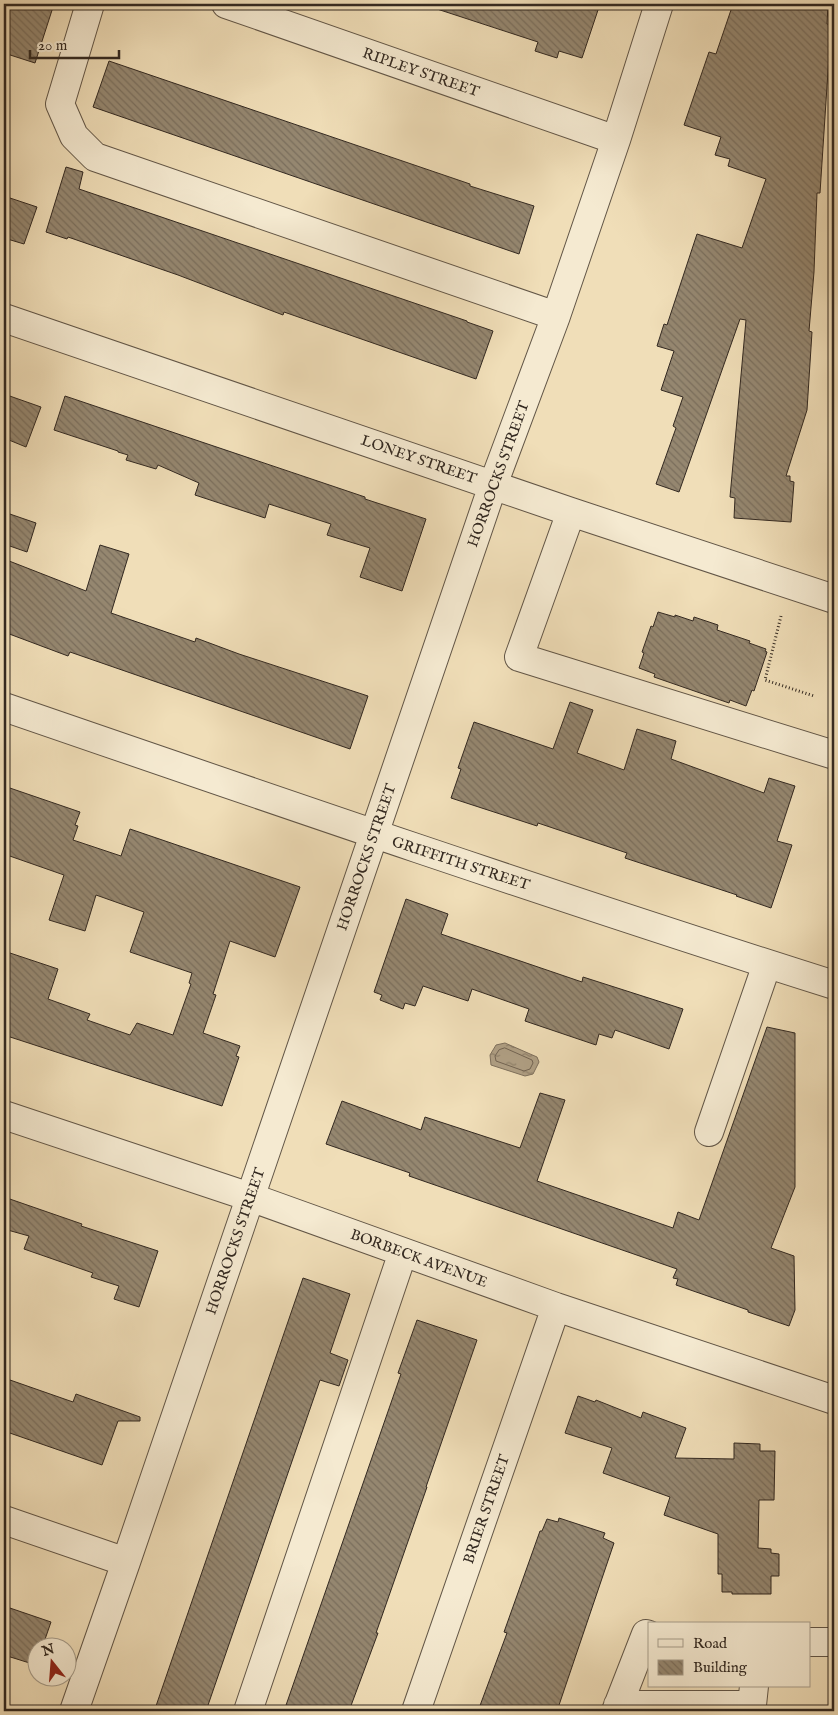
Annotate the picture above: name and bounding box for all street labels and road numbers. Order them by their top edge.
street label: RIPLEY STREET [360,44,482,101]
street label: HORROCKS STREET [463,398,534,550]
street label: LONEY STREET [358,431,479,488]
street label: HORROCKS STREET [332,781,401,933]
street label: GRIFFITH STREET [390,832,532,895]
street label: HORROCKS STREET [201,1165,270,1317]
street label: BORBECK AVENUE [348,1225,490,1292]
street label: BRIER STREET [459,1452,514,1566]

